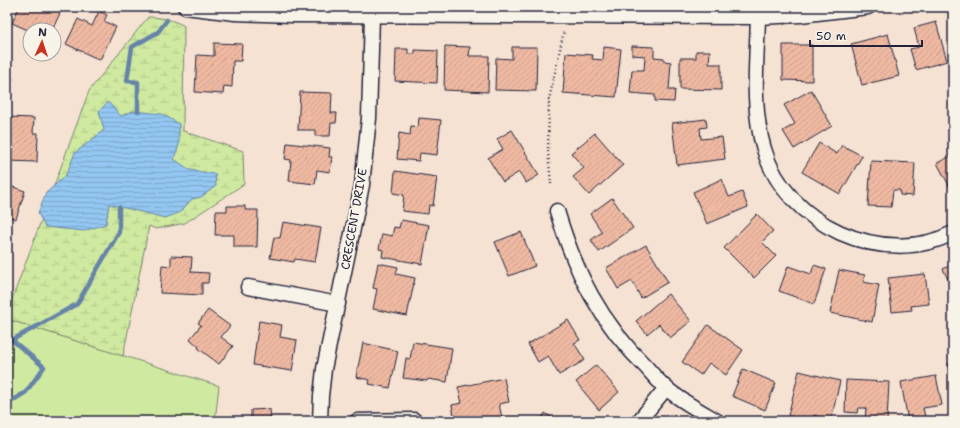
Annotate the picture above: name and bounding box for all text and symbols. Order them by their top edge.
north arrow [22,22,62,62]
scale bar [810,22,922,48]
text: N [38,25,48,40]
text: 50 m [816,28,846,44]
street label: CRESCENT DRIVE [337,167,371,271]

